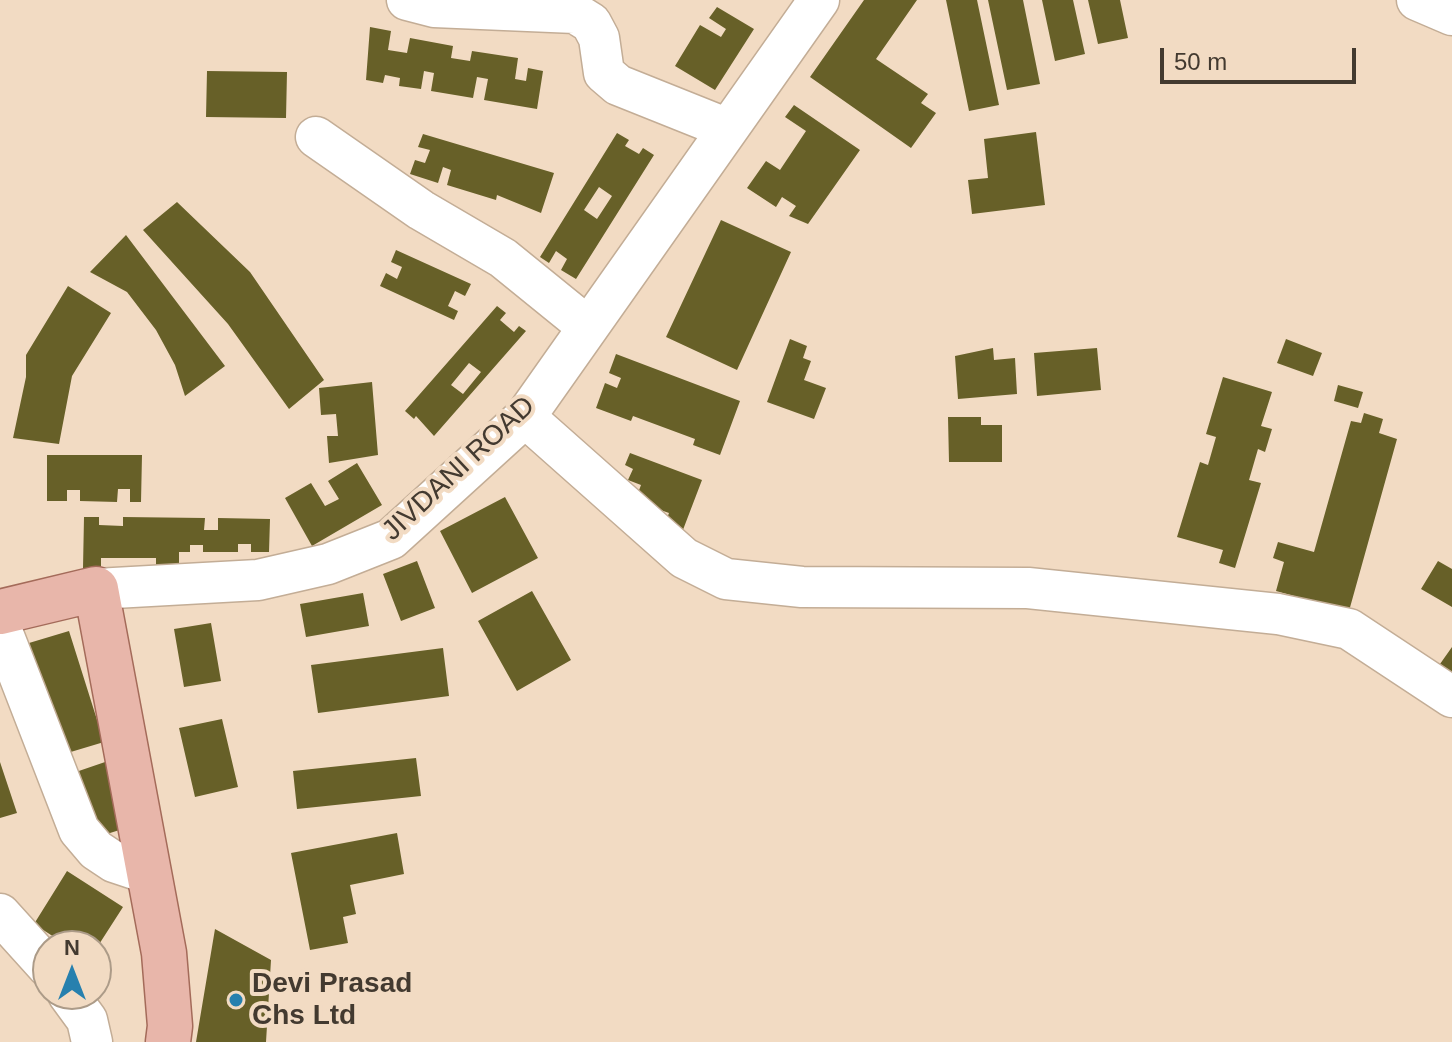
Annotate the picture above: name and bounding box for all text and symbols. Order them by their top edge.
scale bar [1164,32,1360,82]
text: 50 m [1174,48,1227,75]
street label: JIVDANI ROAD [376,390,542,548]
north arrow [32,930,112,1010]
text: N [64,935,80,960]
place label: Devi Prasad Chs Ltd [252,967,412,1033]
marker: Devi Prasad Chs Ltd [227,991,245,1009]

